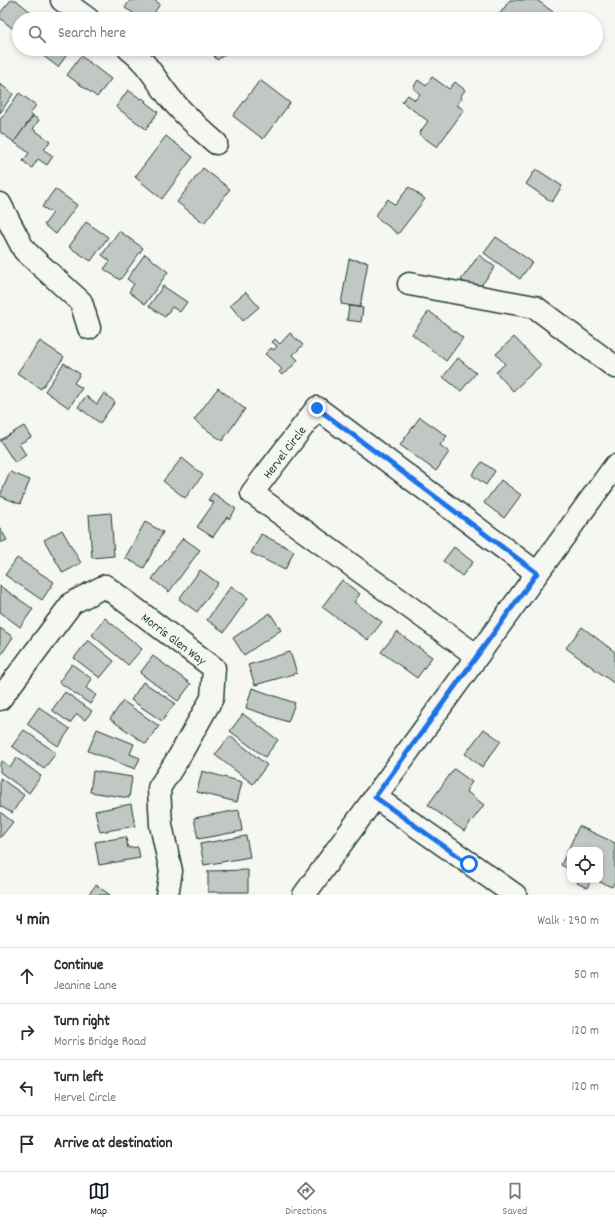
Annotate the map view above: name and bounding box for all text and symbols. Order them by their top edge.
search box [12,12,603,56]
icon: search [26,23,48,45]
text: Search here [58,23,126,45]
route end [308,399,326,417]
street label: Hervel Circle [259,422,312,484]
street label: Morris Glen Way [136,609,210,671]
map controls [567,847,603,883]
button: locate [567,847,603,883]
route start [460,855,478,873]
text: 4 min [16,909,50,933]
text: Walk · 290 m [537,912,599,931]
text: Continue [54,955,103,977]
icon: ahead [16,965,38,987]
text: 50 m [574,966,599,985]
text: Jeanine Lane [54,977,117,996]
text: Turn right [54,1011,110,1033]
icon: right [16,1021,38,1043]
text: 120 m [571,1022,599,1041]
text: Morris Bridge Road [54,1033,146,1052]
text: Turn left [54,1067,103,1089]
icon: left [16,1077,38,1099]
text: 120 m [571,1078,599,1097]
text: Hervel Circle [54,1089,116,1108]
icon: arrive [16,1133,38,1155]
text: Arrive at destination [54,1133,172,1155]
tab: Map [88,1180,110,1220]
tab: Directions [285,1180,327,1220]
tab: Saved [503,1180,527,1220]

